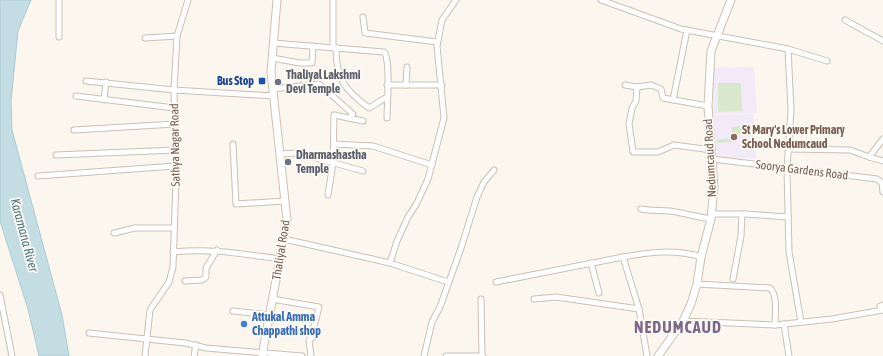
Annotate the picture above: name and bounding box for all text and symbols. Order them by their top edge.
place label: Thaliyal Lakshmi Devi Temple [286,68,361,96]
place label: Bus Stop [217,74,254,88]
marker: Bus Stop [257,76,267,86]
marker: Thaliyal Lakshmi Devi Temple [273,77,283,87]
street label: Sathya Nagar Road [167,103,183,187]
street label: Nedumcaud Road [701,118,719,198]
place label: St Mary's Lower Primary School Nedumcaud [742,123,845,151]
marker: St Mary's Lower Primary School Nedumcaud [729,132,739,142]
place label: Dharmashastha Temple [296,148,367,176]
marker: Dharmashastha Temple [283,157,293,167]
street label: Soorya Gardens Road [755,157,849,183]
water label: Karamana River [7,197,42,275]
street label: Thaliyal Road [269,219,293,281]
place label: Attukal Amma Chappathi shop [251,310,321,338]
district label: NEDUMCAUD [634,318,722,336]
marker: Attukal Amma Chappathi shop [239,319,249,329]

